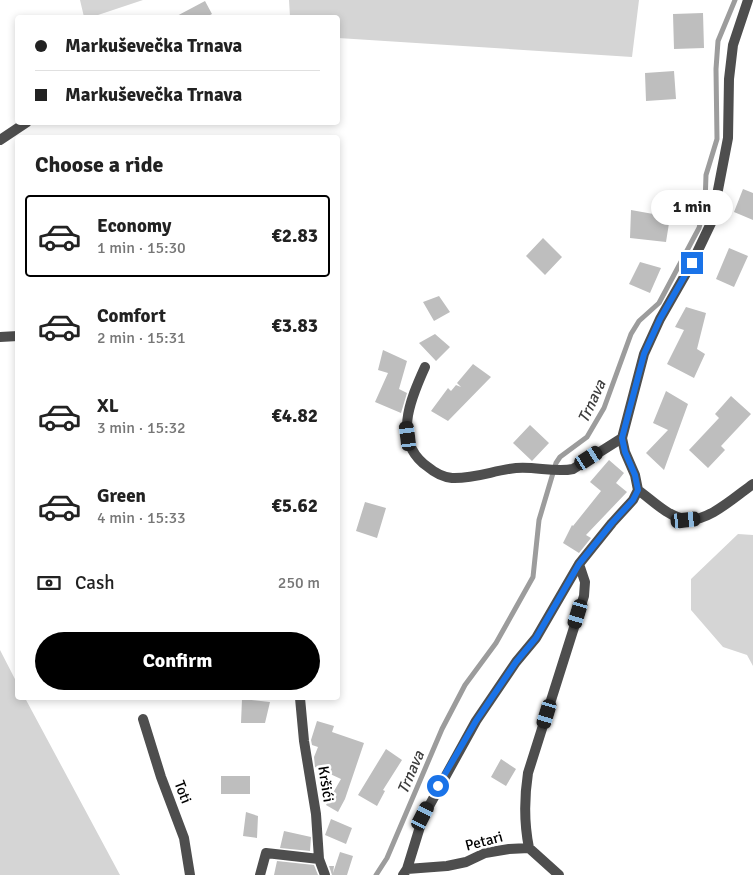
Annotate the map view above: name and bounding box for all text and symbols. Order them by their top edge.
text: Markuševečka Trnava [65,34,242,58]
text: Markuševečka Trnava [65,83,242,107]
text: Choose a ride [35,151,163,178]
callout: 1 min [651,190,733,226]
text: 1 min [673,197,711,217]
icon: car [37,214,82,259]
text: Economy [97,214,171,238]
text: €2.83 [272,224,318,248]
text: 1 min · 15:30 [97,238,186,258]
route end [681,252,703,274]
icon: car [37,304,82,349]
text: Comfort [97,304,166,328]
text: €3.83 [272,314,318,338]
text: 2 min · 15:31 [97,328,186,348]
water label: Trnava [573,376,611,426]
icon: car [37,394,82,439]
text: XL [97,394,119,418]
text: €4.82 [272,404,318,428]
text: 3 min · 15:32 [97,418,186,438]
car [398,420,417,452]
car [572,444,605,472]
icon: car [37,484,82,529]
text: Green [97,484,146,508]
text: €5.62 [272,494,318,518]
text: 4 min · 15:33 [97,508,186,528]
car [670,511,701,529]
icon: cash [35,569,63,597]
text: Cash [75,571,115,595]
text: 250 m [278,573,320,593]
car [566,597,589,631]
button: Confirm [35,632,320,690]
car [535,697,558,731]
water label: Trnava [393,747,429,797]
street label: Kršići [314,765,338,803]
route start [427,775,449,797]
street label: Toti [170,778,196,806]
car [409,799,436,833]
street label: Petari [463,827,505,855]

